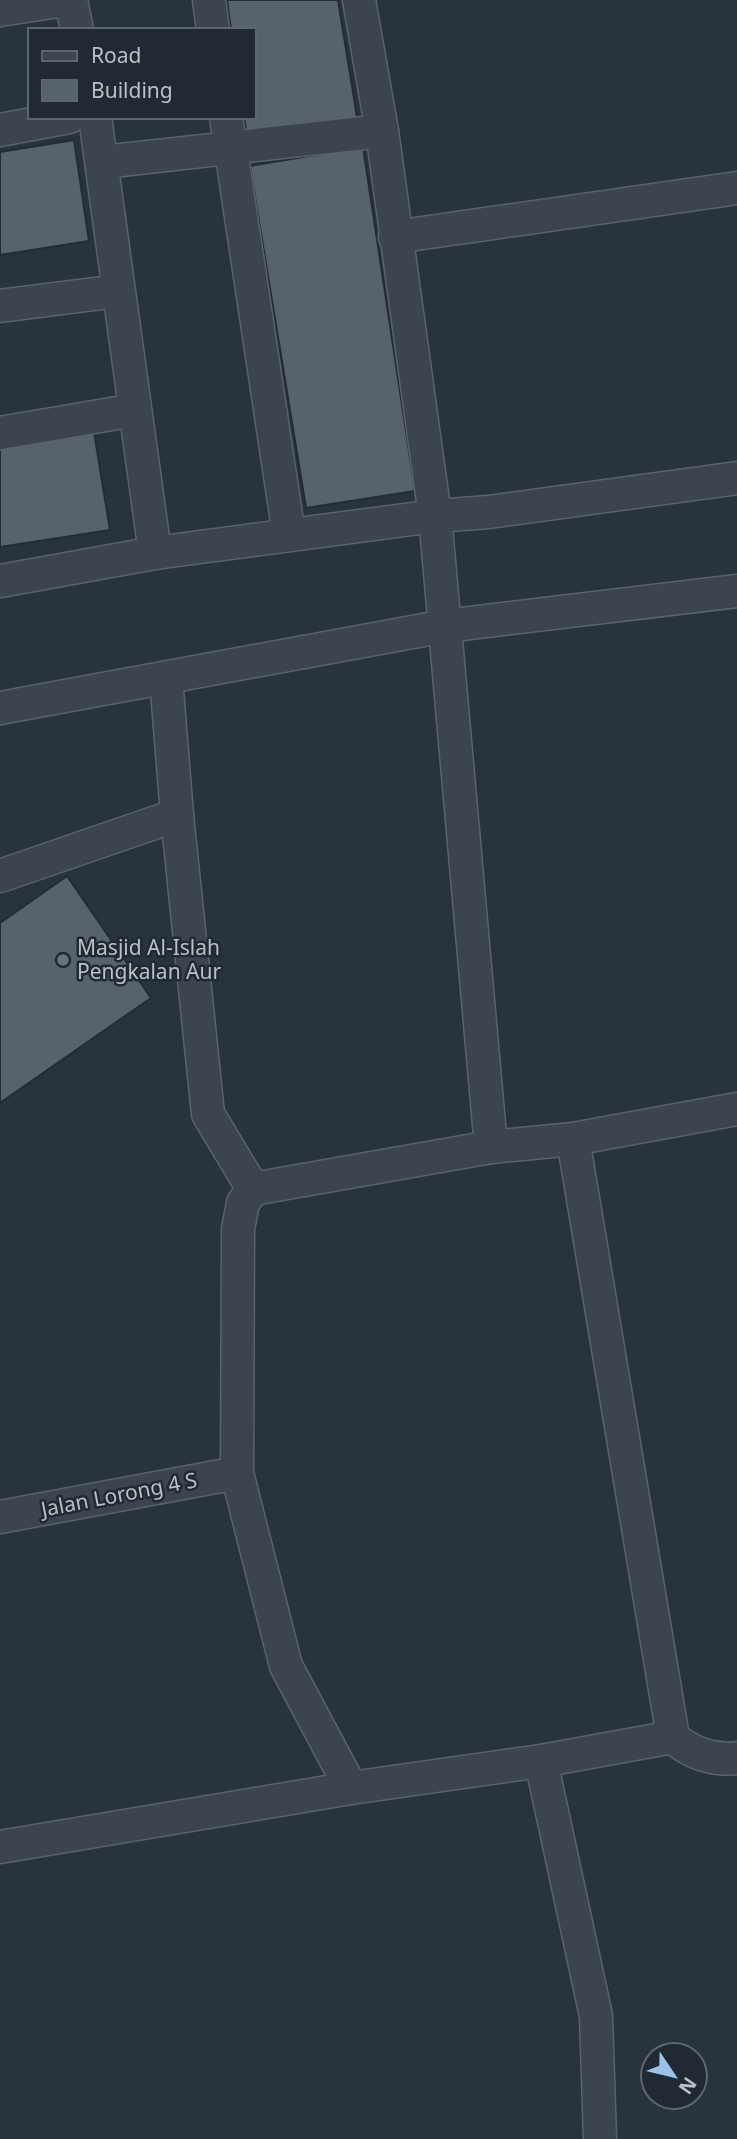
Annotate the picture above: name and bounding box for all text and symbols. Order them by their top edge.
legend [28,28,256,119]
text: Road [91,41,141,69]
text: Building [91,76,173,104]
place label: Masjid Al-Islah Pengkalan Aur [77,933,221,985]
marker: Masjid Al-Islah Pengkalan Aur [55,952,71,968]
street label: Jalan Lorong 4 S [37,1465,199,1523]
north arrow [639,2041,709,2111]
text: N [673,2072,703,2100]

